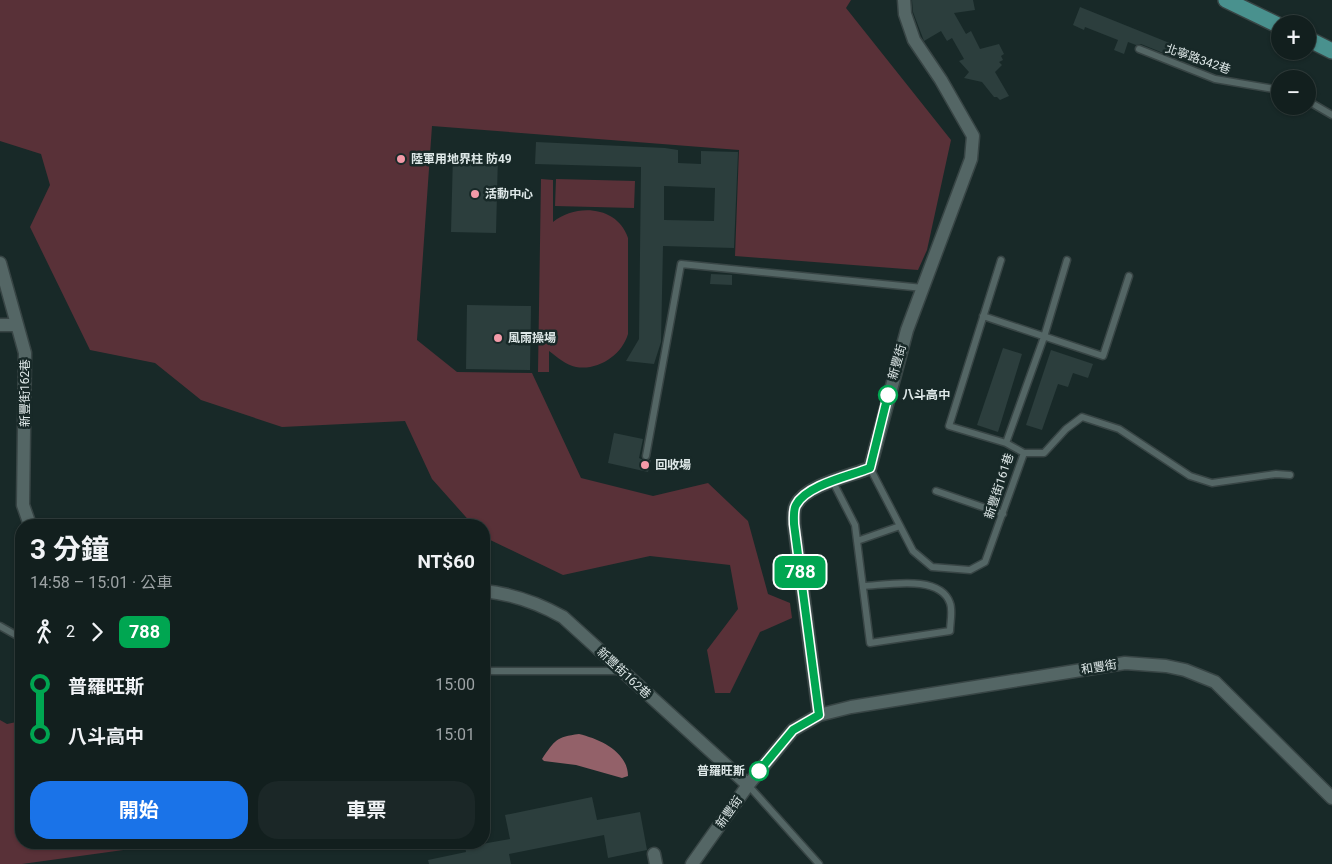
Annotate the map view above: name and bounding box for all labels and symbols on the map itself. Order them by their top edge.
street label: 北寧路342巷 [1163,41,1233,77]
place label: 陸軍用地界柱 防49 [411,152,512,166]
marker: 陸軍用地界柱 防49 [395,153,407,165]
place label: 活動中心 [485,187,533,201]
marker: 活動中心 [469,188,481,200]
place label: 風雨操場 [508,331,556,345]
marker: 風雨操場 [492,332,504,344]
street label: 新豐街 [885,343,909,381]
street label: 新豐街162巷 [18,359,32,427]
marker: 八斗高中 [878,385,898,405]
place label: 八斗高中 [902,388,950,402]
street label: 新豐街161巷 [982,451,1016,521]
place label: 回收場 [655,458,691,472]
marker: 回收場 [639,459,651,471]
line badge: 788 [771,556,829,588]
street label: 新豐街162巷 [594,645,654,701]
street label: 和豐街 [1080,657,1118,677]
marker: 普羅旺斯 [749,761,769,781]
place label: 普羅旺斯 [697,764,745,778]
street label: 新豐街 [713,793,745,831]

